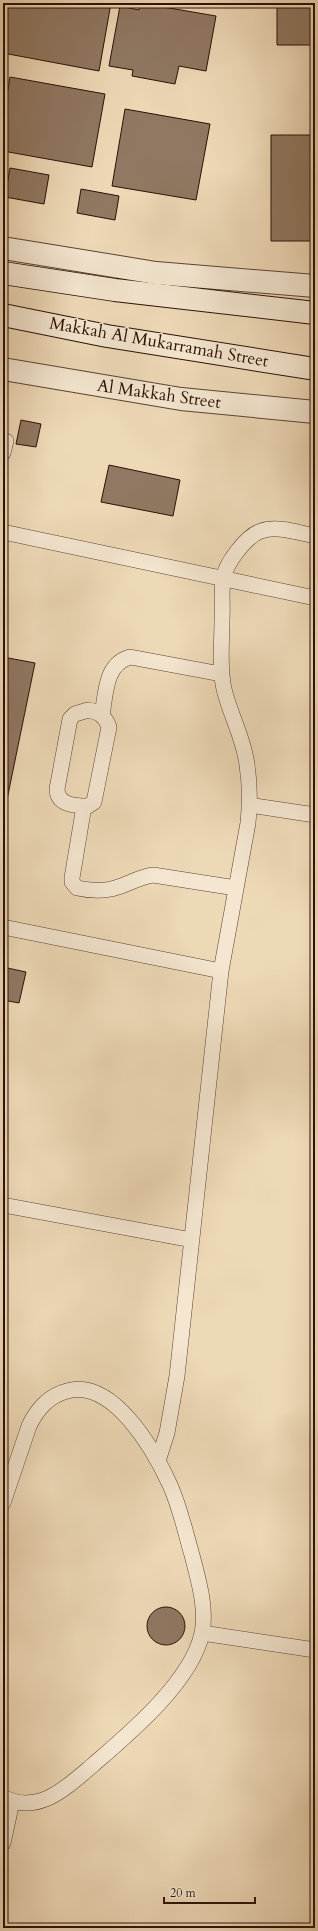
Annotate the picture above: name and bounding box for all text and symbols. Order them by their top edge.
street label: Makkah Al Mukarramah Street [48,311,271,373]
street label: Al Makkah Street [96,374,223,414]
scale bar [164,1879,255,1905]
text: 20 m [170,1885,197,1901]

